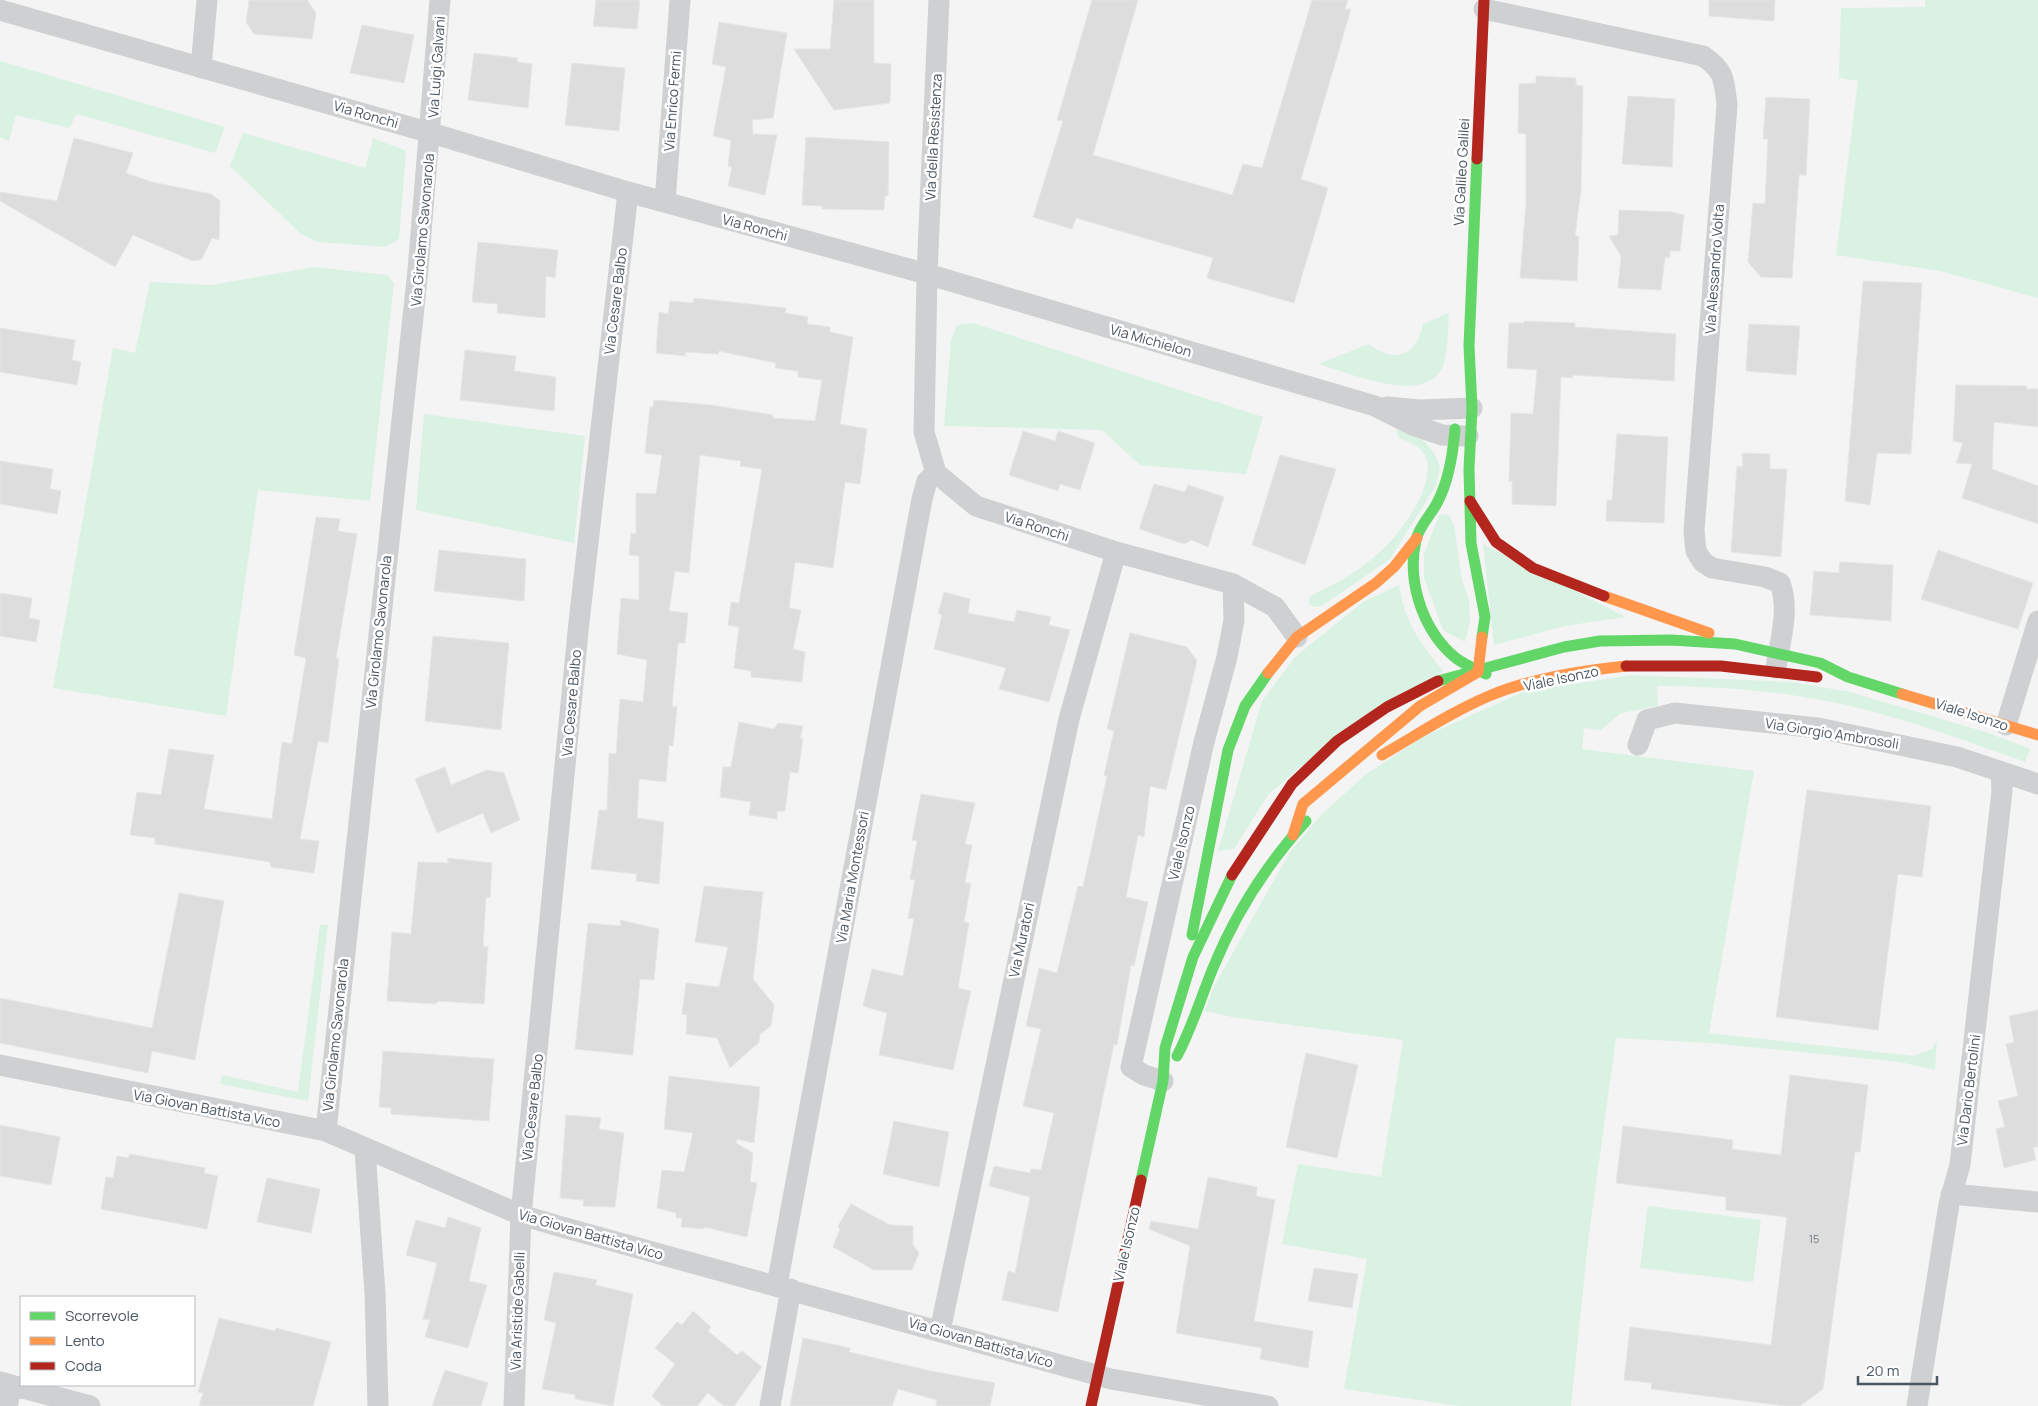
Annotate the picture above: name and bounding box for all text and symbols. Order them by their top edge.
street label: Via Luigi Galvani [423,15,449,119]
street label: Via Enrico Fermi [659,50,685,152]
street label: Via della Resistenza [920,73,946,201]
street label: Via Ronchi [331,96,401,132]
street label: Via Galileo Galilei [1449,118,1473,226]
street label: Via Girolamo Savonarola [406,153,438,307]
street label: Via Alessandro Volta [1700,204,1728,334]
street label: Via Ronchi [720,209,790,245]
street label: Via Cesare Balbo [599,247,631,355]
street label: Via Michielon [1108,319,1194,361]
street label: Via Ronchi [1002,507,1072,545]
street label: Via Girolamo Savonarola [361,554,395,710]
street label: Via Cesare Balbo [557,649,585,757]
street label: Viale Isonzo [1522,661,1600,695]
street label: Viale Isonzo [1933,693,2011,735]
street label: Via Giorgio Ambrosoli [1764,713,1900,753]
street label: Viale Isonzo [1163,804,1199,882]
street label: Via Maria Montessori [831,810,873,944]
street label: Via Muratori [1004,901,1038,979]
street label: Via Girolamo Savonarola [318,957,352,1113]
street label: Via Dario Bertolini [1952,1033,1984,1147]
street label: Via Cesare Balbo [517,1053,547,1161]
street label: Via Giovan Battista Vico [132,1084,282,1132]
street label: Via Giovan Battista Vico [517,1204,665,1264]
street label: Viale Isonzo [1108,1205,1144,1283]
house number: 15 [1809,1231,1819,1246]
street label: Via Aristide Gabelli [505,1251,529,1371]
legend [20,1296,195,1386]
text: Scorrevole [65,1305,139,1326]
street label: Via Giovan Battista Vico [907,1312,1055,1372]
text: Lento [65,1330,105,1351]
scale bar [1858,1354,1937,1386]
text: Coda [65,1355,102,1376]
text: 20 m [1866,1360,1899,1381]

